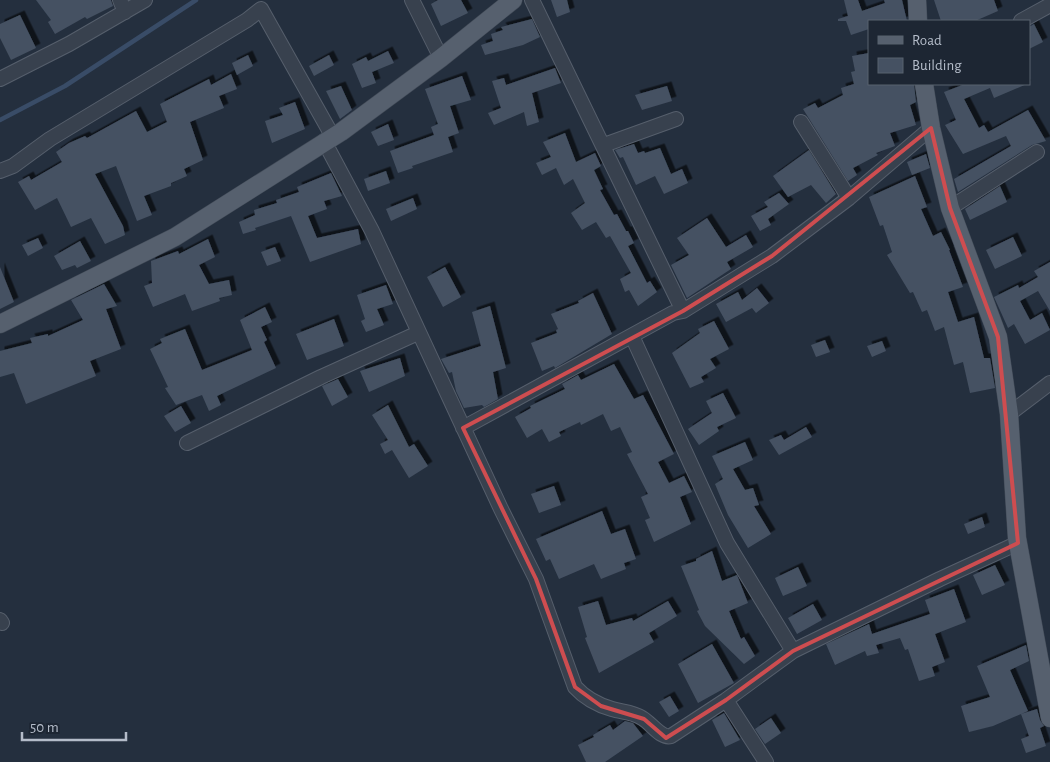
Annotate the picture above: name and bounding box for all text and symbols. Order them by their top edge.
legend [868,20,1030,85]
text: Road [912,33,942,48]
text: Building [912,58,962,73]
scale bar [22,710,126,742]
text: 50 m [30,720,59,735]

